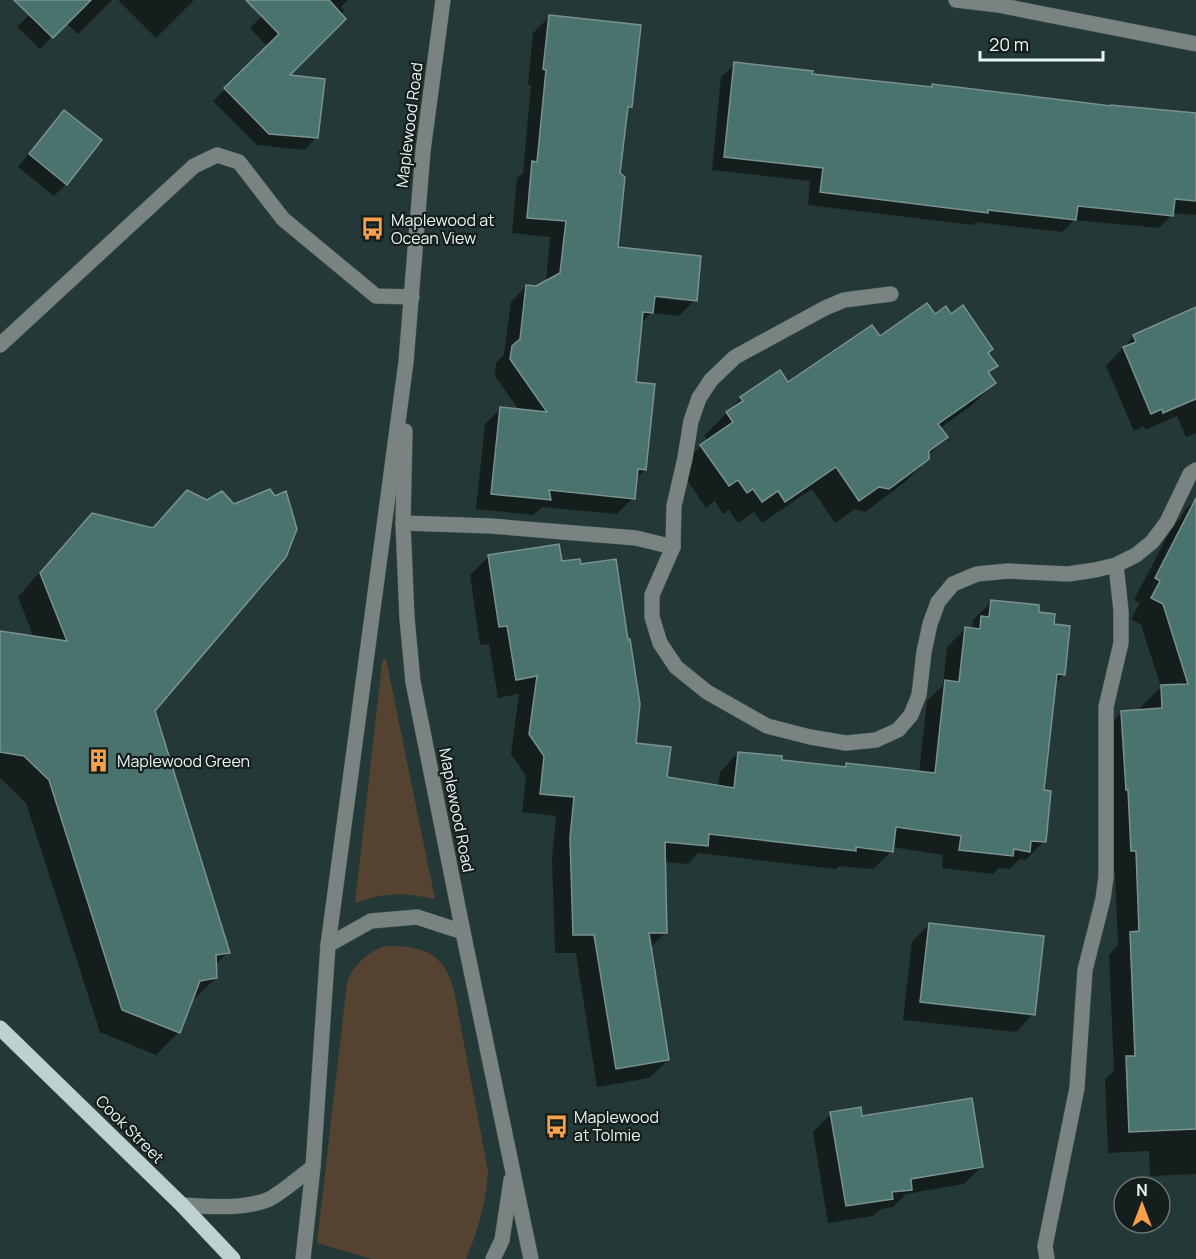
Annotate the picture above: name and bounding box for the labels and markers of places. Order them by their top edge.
place label: Maplewood at Ocean View [391,209,494,249]
bus stop icon: Maplewood at Ocean View [360,216,386,242]
building icon: Maplewood Green [86,748,112,774]
place label: Maplewood Green [117,750,250,772]
place label: Maplewood at Tolmie [574,1106,659,1146]
bus stop icon: Maplewood at Tolmie [543,1113,569,1139]

